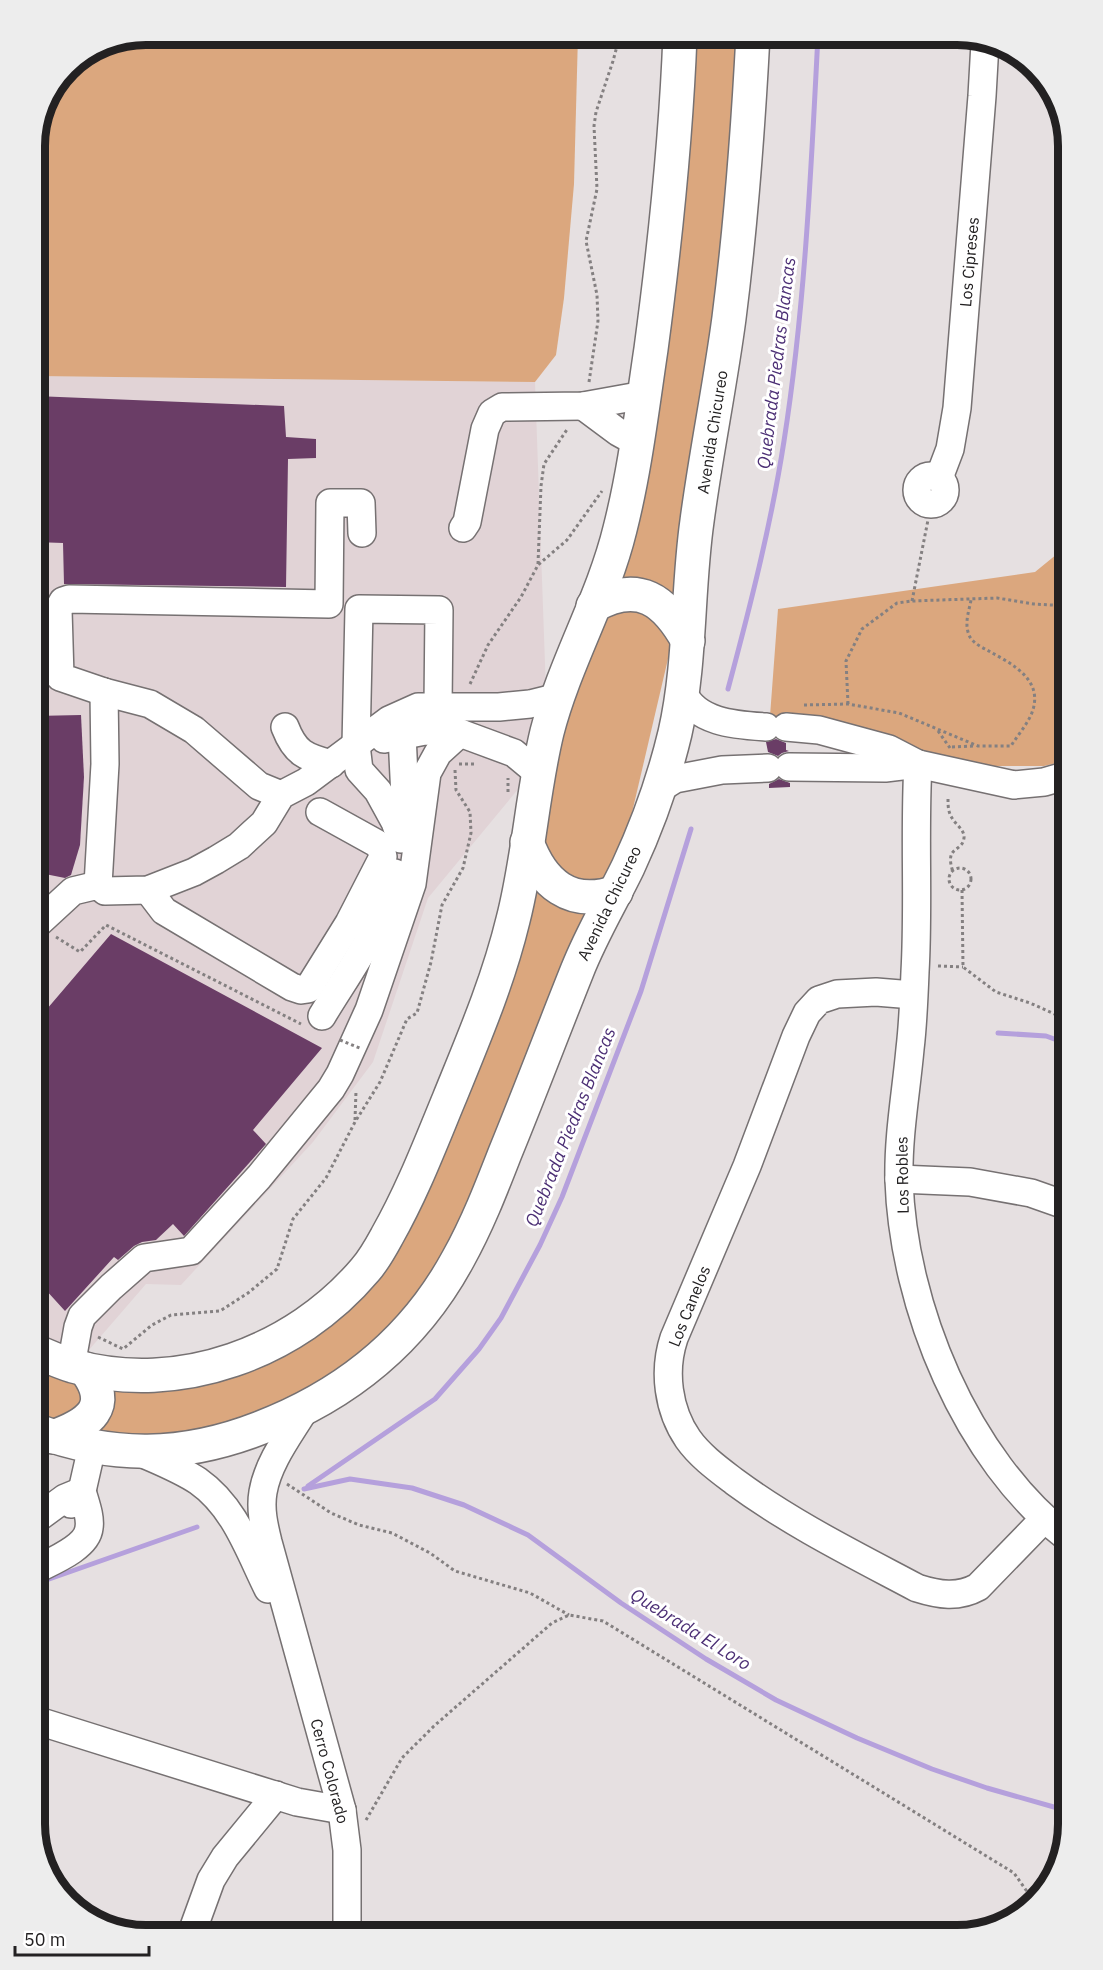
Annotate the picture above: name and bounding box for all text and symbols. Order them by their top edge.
street label: Los Cipreses [955,216,983,308]
water label: Quebrada Piedras Blancas [752,256,800,470]
street label: Avenida Chicureo [692,369,732,495]
street label: Avenida Chicureo [573,842,645,963]
water label: Quebrada Piedras Blancas [519,1024,621,1230]
street label: Los Robles [891,1136,913,1214]
street label: Los Canelos [664,1262,714,1350]
water label: Quebrada El Loro [626,1583,756,1675]
street label: Cerro Colorado [306,1716,354,1826]
scale bar [15,1919,148,1957]
text: 50 m [24,1928,66,1951]

